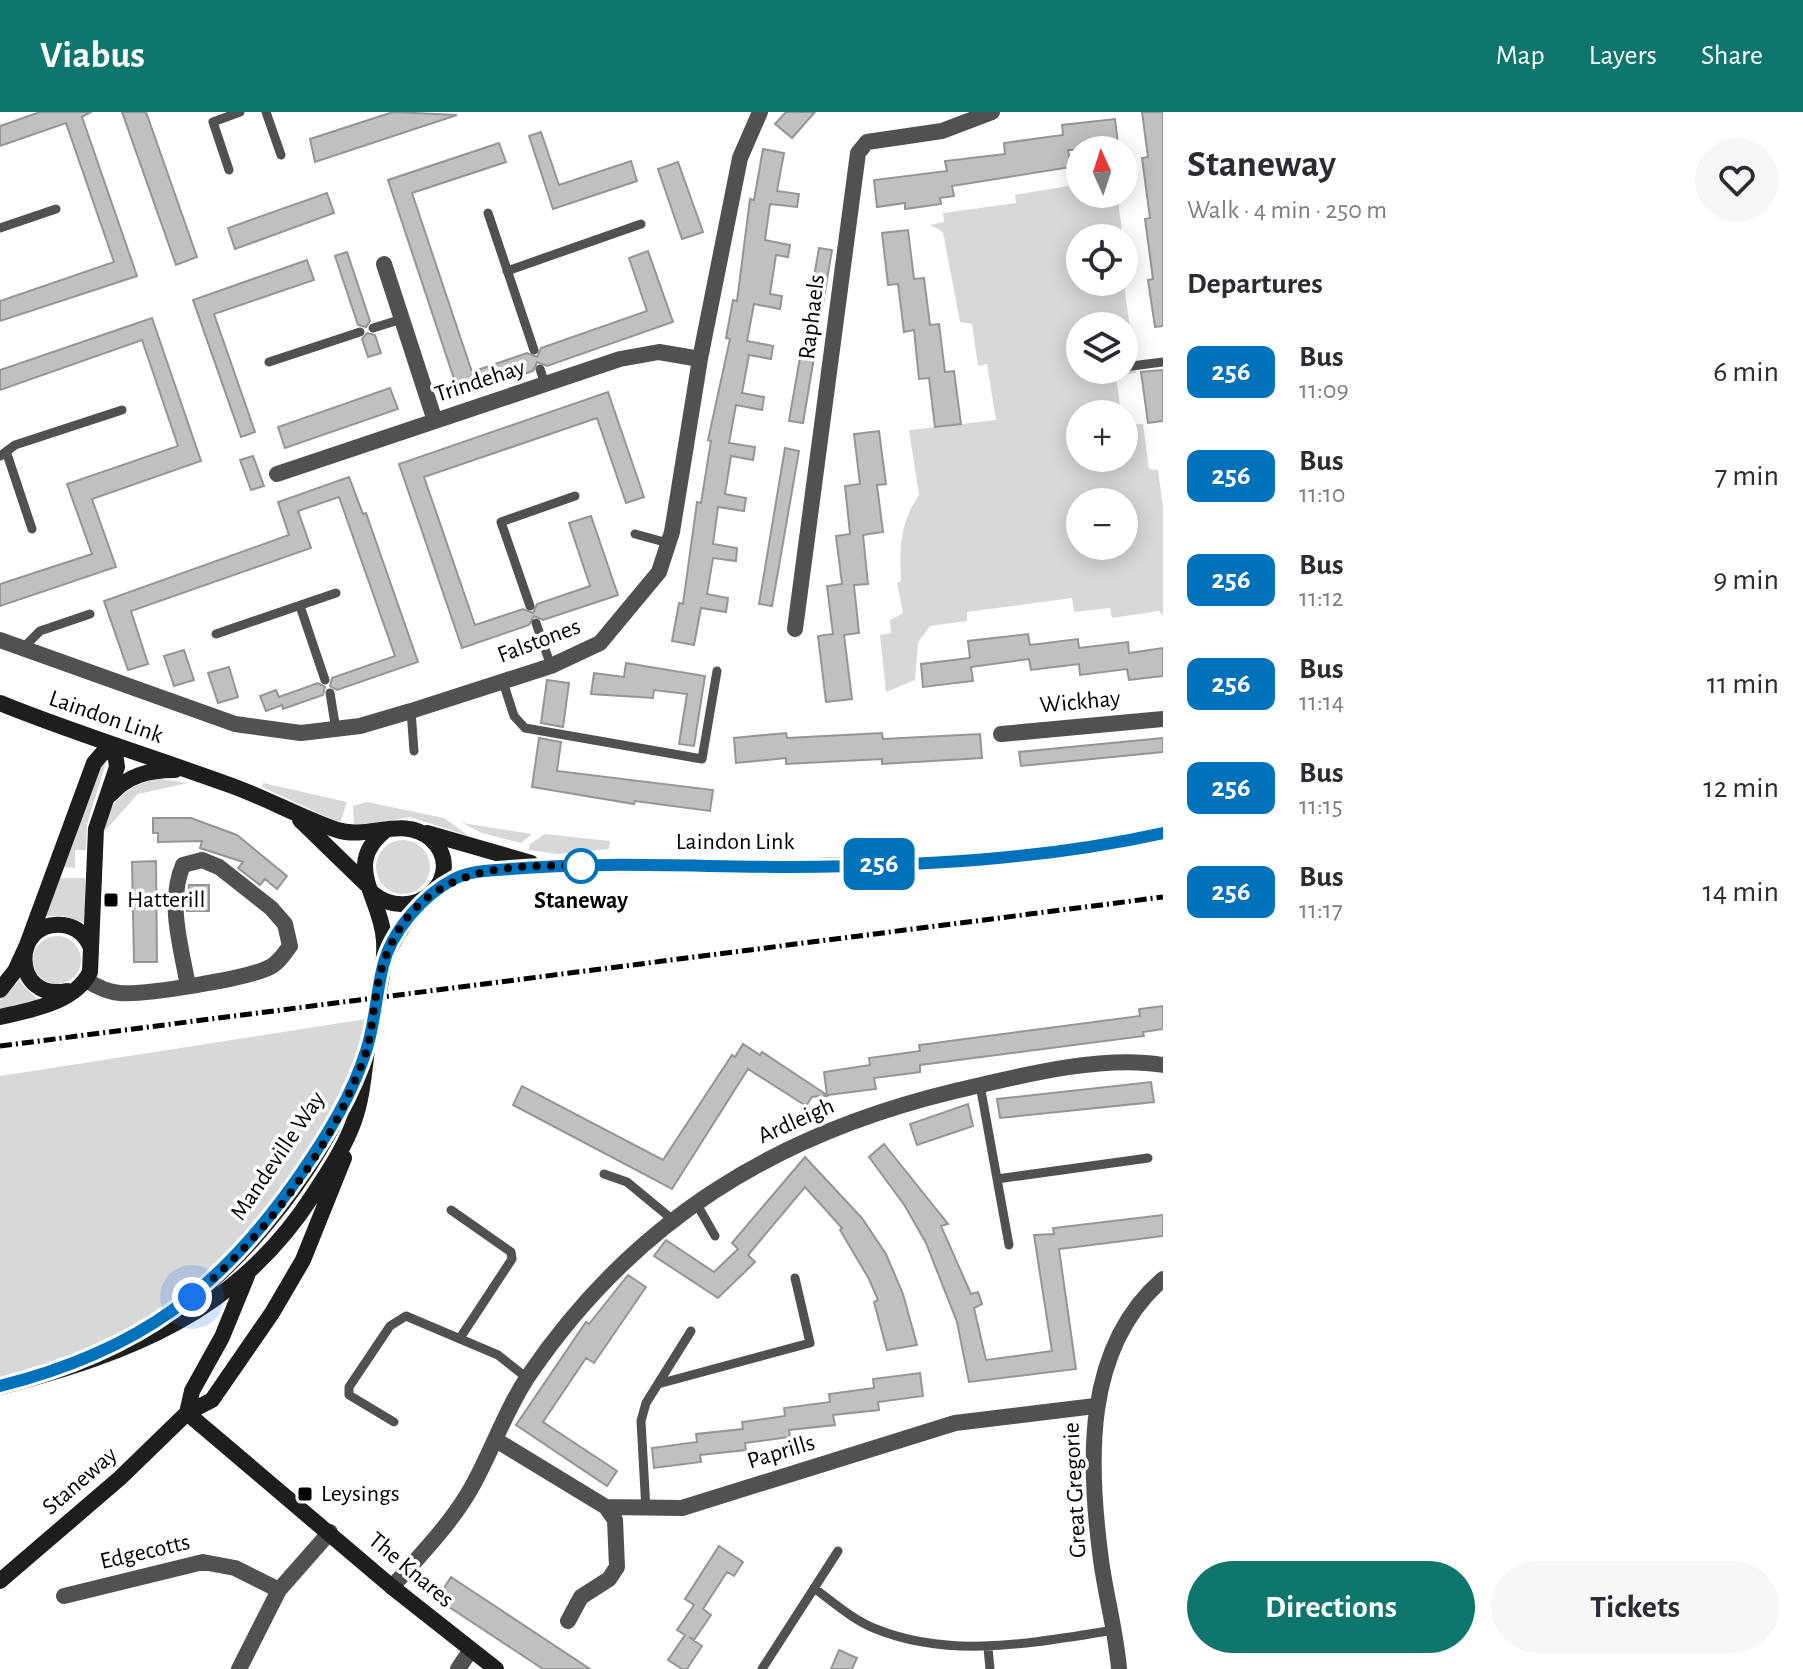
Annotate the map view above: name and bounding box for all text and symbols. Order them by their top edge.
text: Viabus [40,37,145,75]
text: Map [1496,42,1545,70]
text: Layers [1589,42,1657,70]
text: Share [1701,42,1763,70]
north arrow [1066,136,1138,208]
map controls [1066,136,1138,560]
button: heart [1695,138,1779,222]
text: Staneway [1187,146,1336,184]
text: Walk · 4 min · 250 m [1187,197,1387,223]
button: locate [1066,224,1138,296]
text: Departures [1187,269,1323,299]
street label: Raphaels [795,273,829,361]
button: layers [1066,312,1138,384]
text: Bus [1299,342,1344,372]
street label: Trindehay [432,355,528,407]
text: 6 min [1713,357,1779,387]
text: 256 [1212,358,1250,386]
text: 11:09 [1299,377,1349,403]
button: + [1066,400,1138,472]
text: Bus [1299,446,1344,476]
text: 7 min [1715,461,1779,491]
text: 256 [1212,462,1250,490]
text: 11:10 [1299,481,1346,507]
button: − [1066,488,1138,560]
text: Bus [1299,550,1344,580]
text: 9 min [1713,565,1779,595]
text: 256 [1212,566,1250,594]
text: 11:12 [1299,585,1344,611]
street label: Falstones [494,614,584,668]
text: Bus [1299,654,1344,684]
text: 11 min [1707,669,1779,699]
text: 256 [1212,670,1250,698]
street label: Laindon Link [46,686,166,748]
street label: Wickhay [1039,687,1121,717]
text: 11:14 [1299,689,1344,715]
text: Bus [1299,758,1344,788]
text: 12 min [1703,773,1779,803]
text: 256 [1212,774,1250,802]
text: 11:15 [1299,793,1343,819]
street label: Laindon Link [676,830,794,854]
line badge: 256 [833,838,925,890]
marker: Staneway [564,849,598,883]
text: 256 [860,850,898,878]
text: Bus [1299,862,1344,892]
text: 14 min [1703,877,1779,907]
text: 256 [1212,878,1250,906]
place label: Hatterill [127,888,205,912]
place label: Staneway [534,889,628,913]
marker: Hatterill [102,891,120,909]
text: 11:17 [1299,897,1343,923]
street label: Mandeville Way [226,1087,330,1225]
street label: Ardleigh [754,1094,838,1148]
your location [172,1277,212,1317]
street label: Great Gregorie [1059,1422,1091,1558]
street label: Paprills [744,1430,818,1474]
street label: Staneway [38,1442,122,1520]
place label: Leysings [321,1482,400,1506]
marker: Leysings [296,1485,314,1503]
street label: The Knares [364,1528,458,1612]
street label: Edgecotts [98,1530,192,1574]
button: Directions [1187,1561,1475,1653]
button: Tickets [1491,1561,1779,1653]

